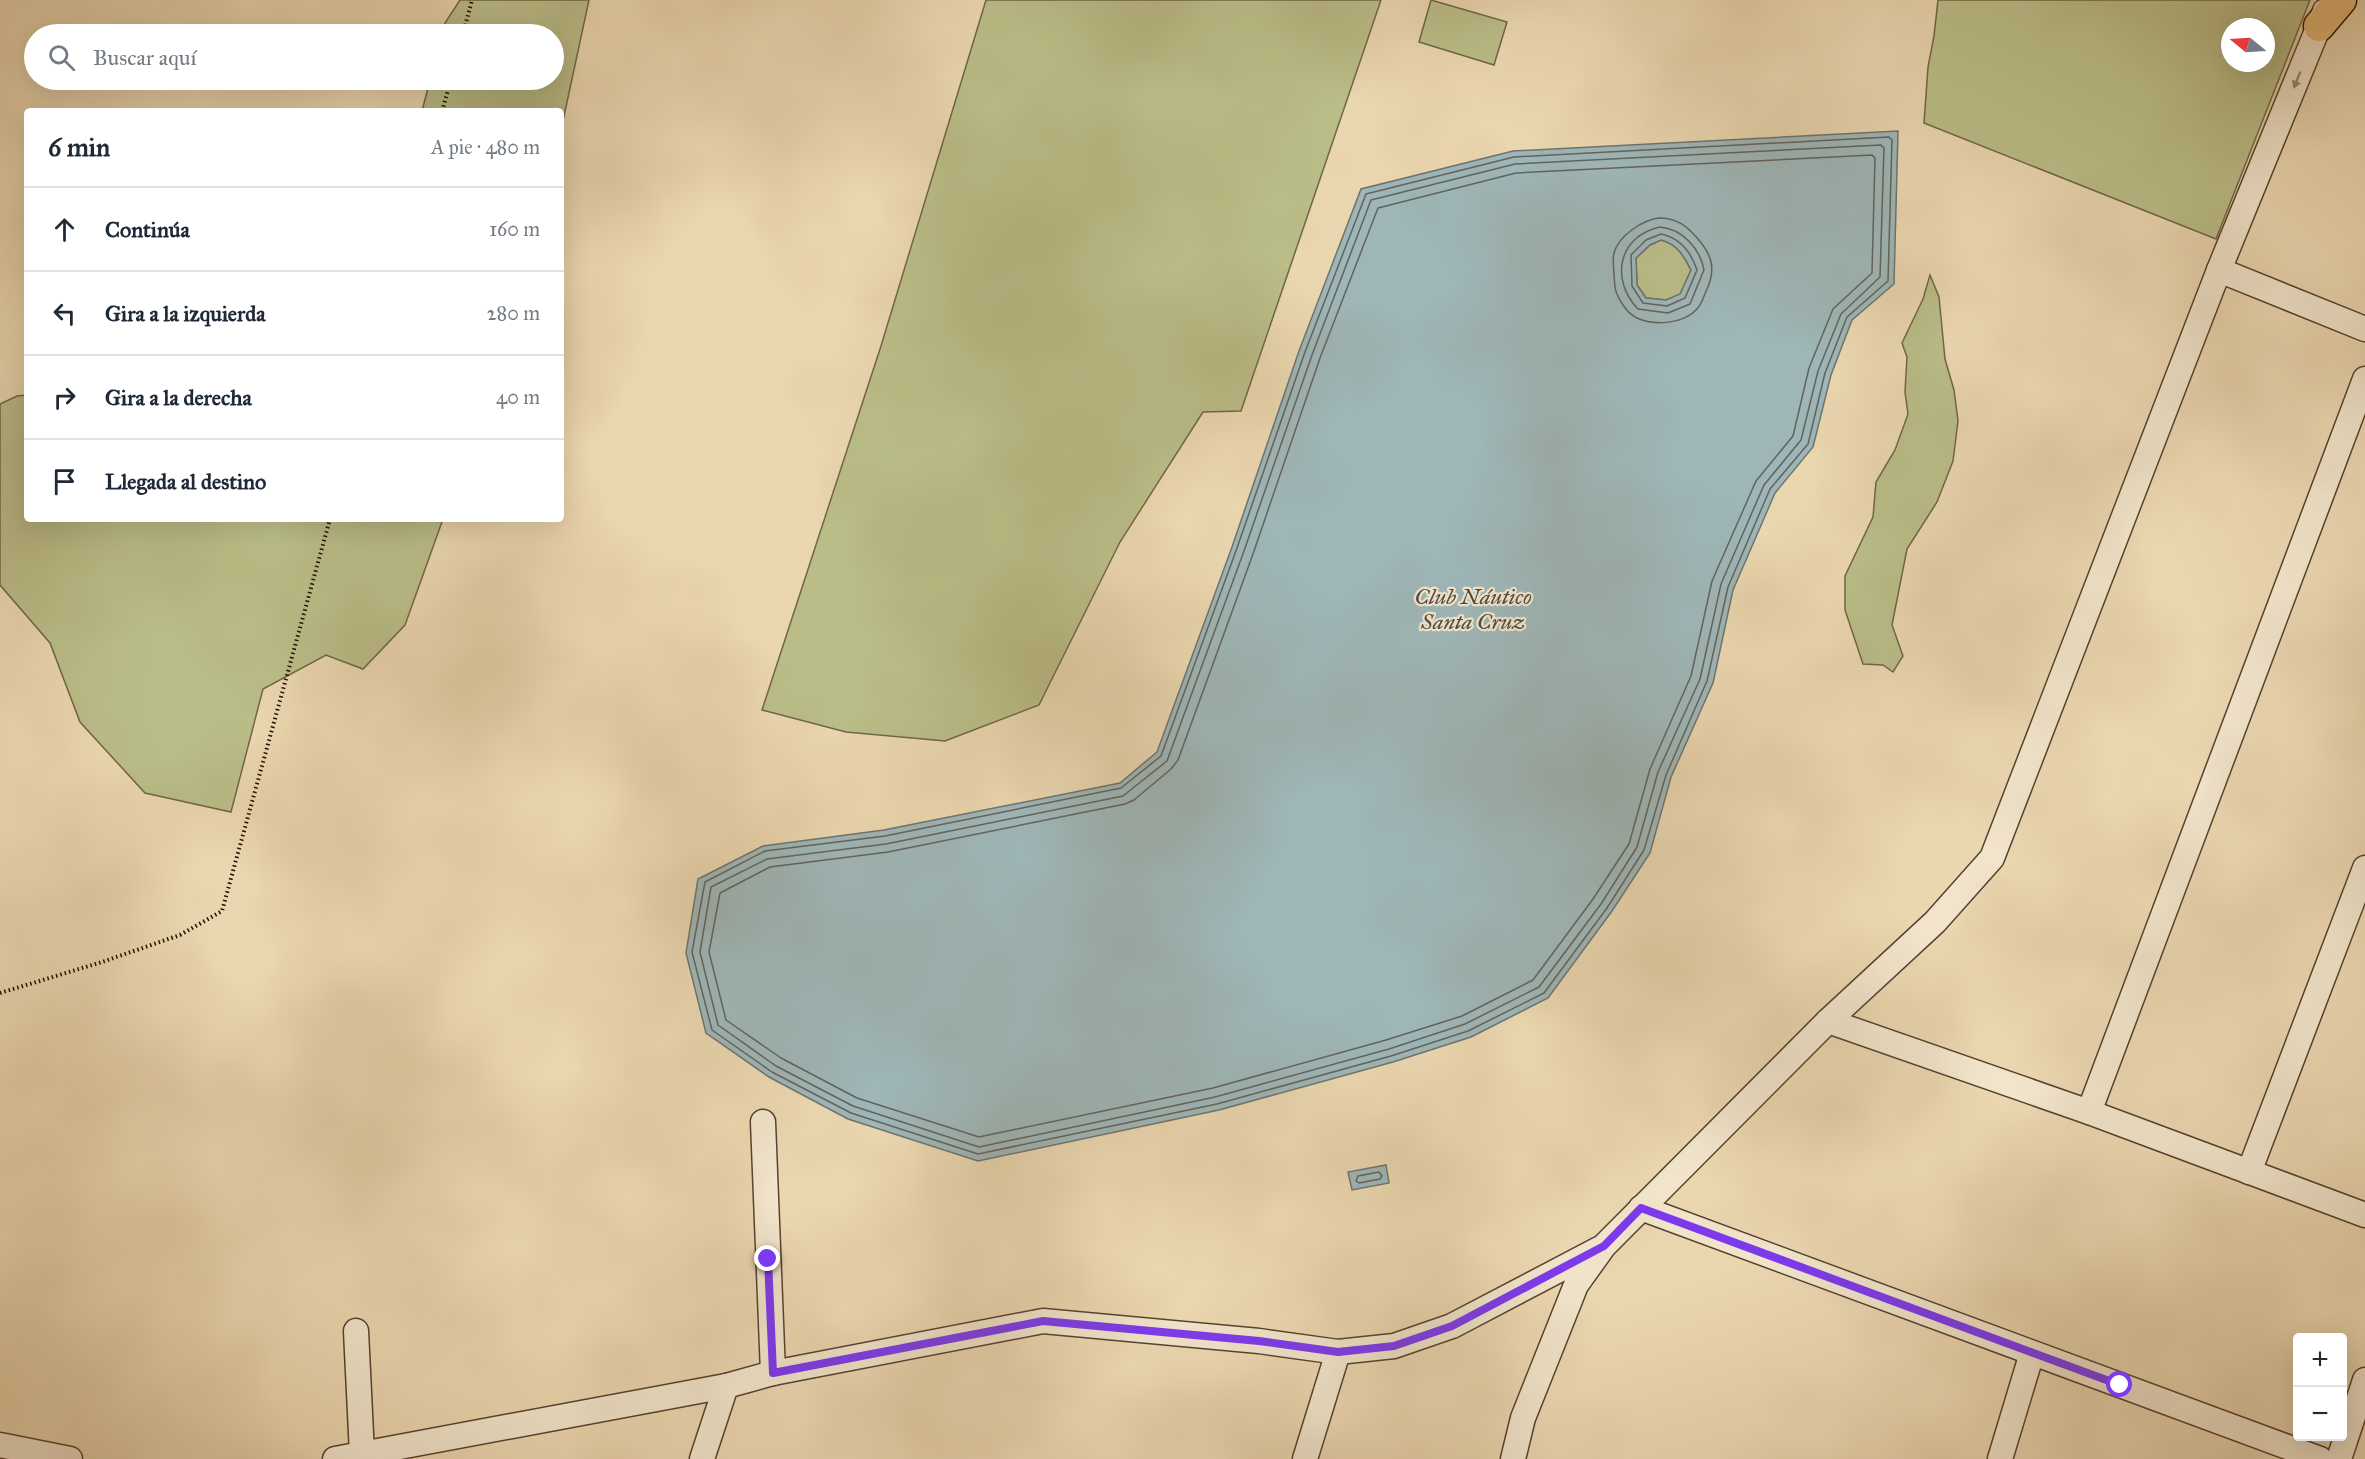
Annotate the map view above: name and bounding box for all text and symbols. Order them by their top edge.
north arrow [2221,18,2275,72]
search box [24,24,564,90]
icon: search [45,41,78,74]
text: Buscar aquí [93,44,196,71]
one-way arrow [2292,71,2301,89]
text: 6 min [48,131,110,163]
text: A pie · 480 m [431,135,540,159]
icon: ahead [48,213,81,246]
text: Continúa [105,216,190,243]
text: 160 m [489,217,540,241]
icon: left [48,297,81,330]
text: Gira a la izquierda [105,300,266,327]
text: 280 m [487,301,540,325]
icon: right [48,381,81,414]
text: Gira a la derecha [105,384,252,411]
text: 40 m [496,385,540,409]
icon: arrive [48,465,81,498]
text: Llegada al destino [105,468,266,495]
water label: Club Náutico Santa Cruz [1414,583,1532,635]
route end [754,1245,780,1271]
map controls [2293,1333,2347,1441]
button: + [2293,1333,2347,1387]
route start [2106,1371,2132,1397]
button: − [2293,1387,2347,1441]

